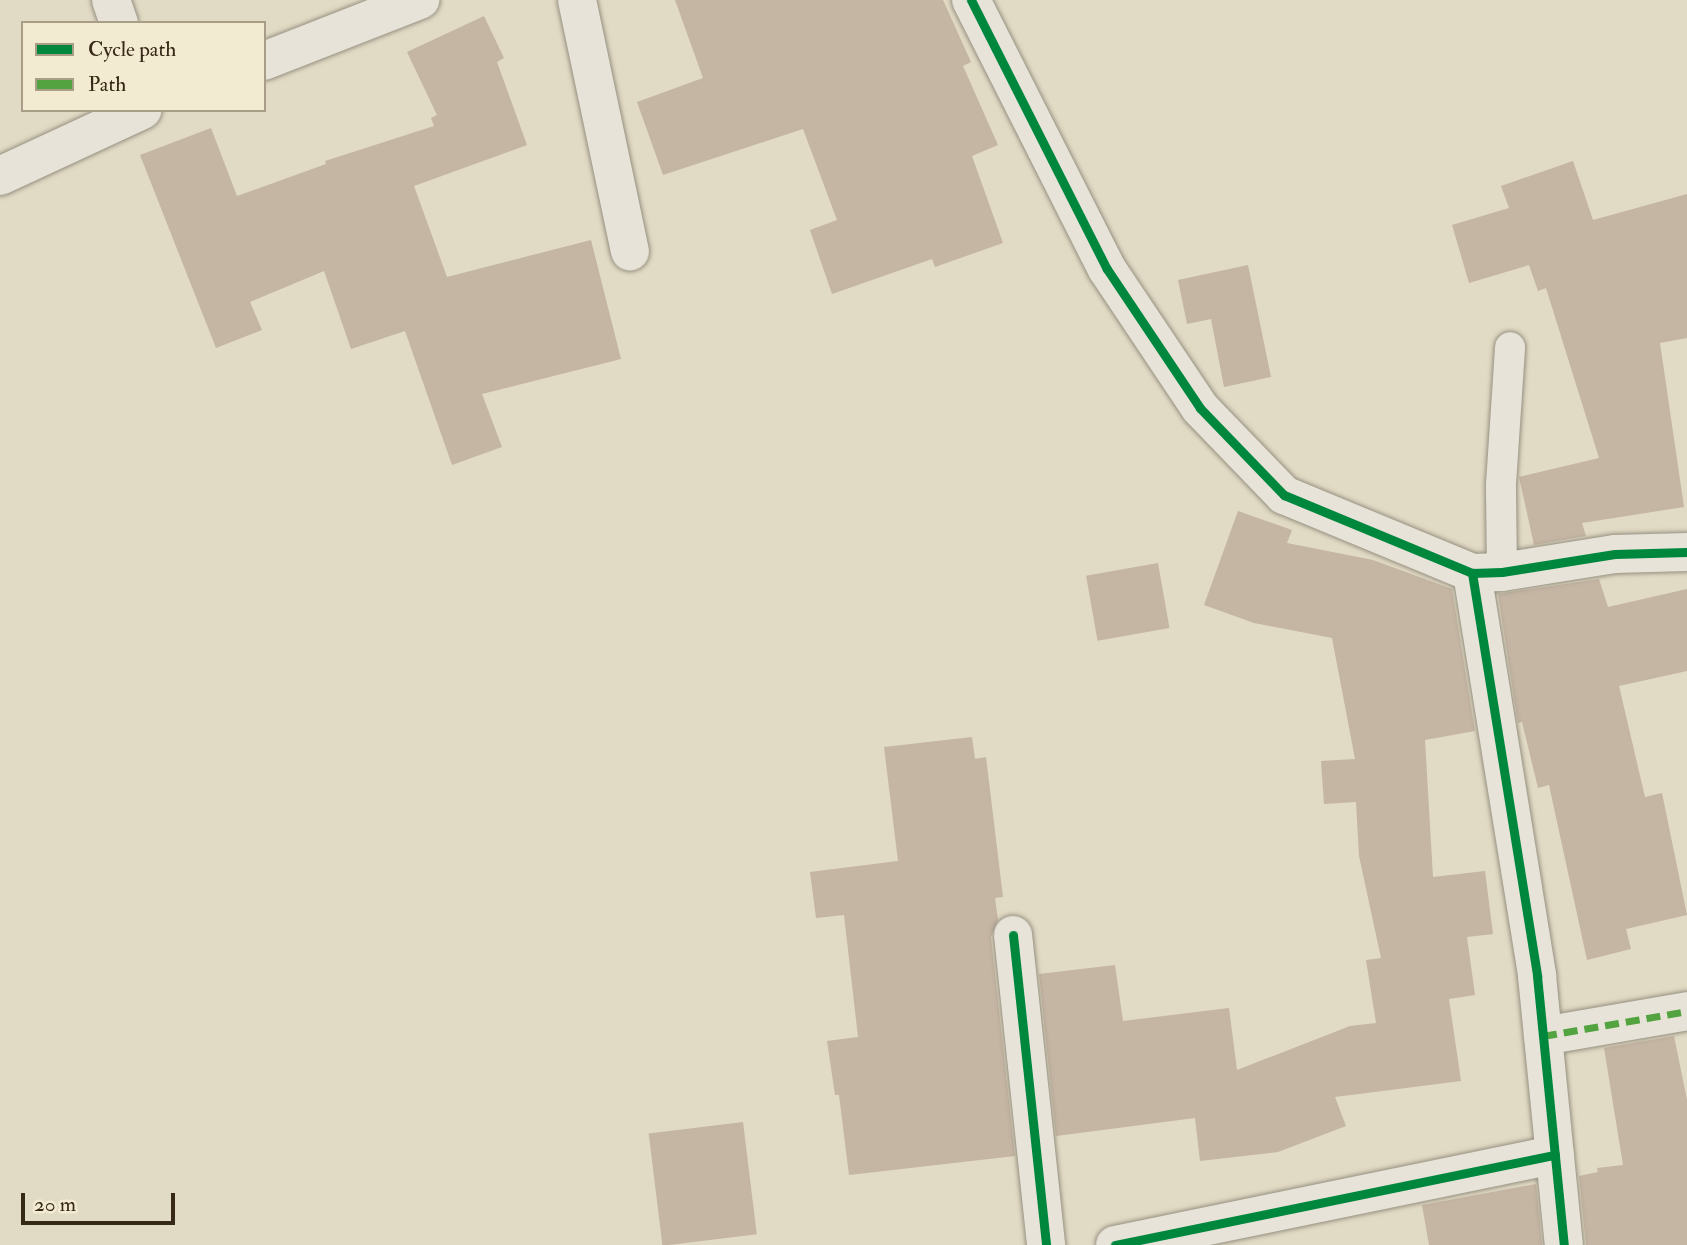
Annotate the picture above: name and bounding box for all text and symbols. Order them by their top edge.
legend [21,21,266,112]
text: Cycle path [88,36,176,63]
text: Path [88,71,126,98]
scale bar [24,1178,178,1222]
text: 20 m [34,1191,76,1218]

